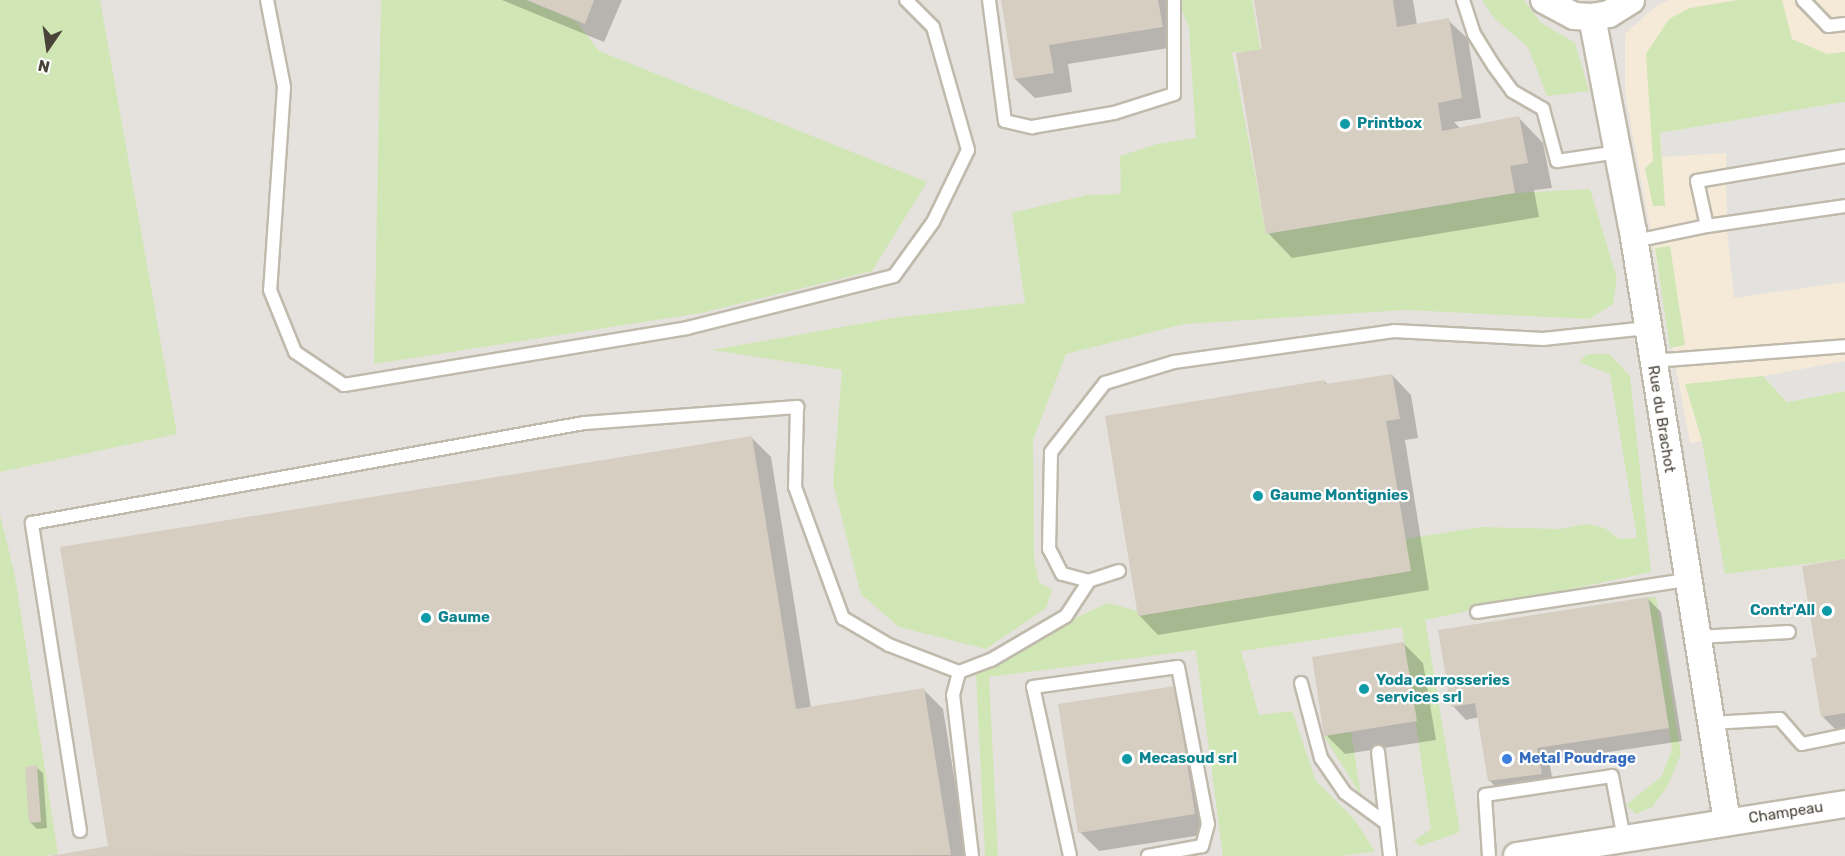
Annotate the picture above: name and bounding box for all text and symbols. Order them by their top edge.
north arrow [18,18,78,78]
text: N [36,55,52,77]
place label: Printbox [1357,115,1422,133]
marker: Printbox [1338,117,1352,131]
street label: Rue du Brachot [1644,364,1678,474]
place label: Gaume Montignies [1270,487,1408,505]
marker: Gaume Montignies [1251,489,1265,503]
place label: Contr'All [1750,602,1815,620]
marker: Contr'All [1820,604,1834,618]
place label: Gaume [438,609,490,627]
marker: Gaume [419,611,433,625]
place label: Yoda carrosseries services srl [1376,671,1510,706]
marker: Yoda carrosseries services srl [1357,682,1371,696]
place label: Mecasoud srl [1139,750,1237,768]
place label: Metal Poudrage [1519,750,1636,768]
marker: Mecasoud srl [1120,752,1134,766]
marker: Metal Poudrage [1500,752,1514,766]
street label: Champeau [1747,798,1825,828]

